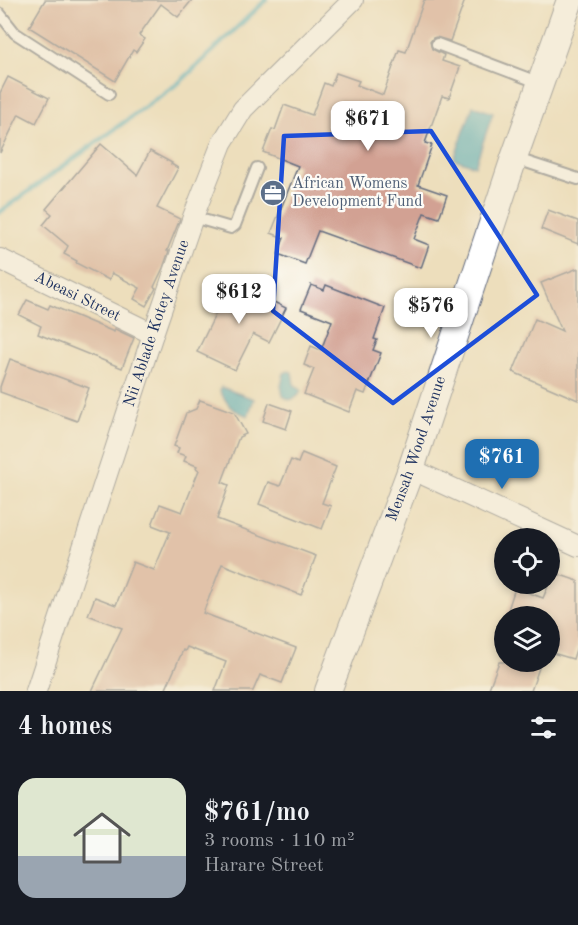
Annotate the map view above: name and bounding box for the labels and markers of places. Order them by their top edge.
pin: $671 [332,101,404,152]
place label: African Womens Development Fund [292,176,423,210]
office icon: African Womens Development Fund [258,178,288,208]
pin: $612 [203,274,275,325]
pin: $576 [395,288,467,339]
pin: $761 [466,439,538,490]

